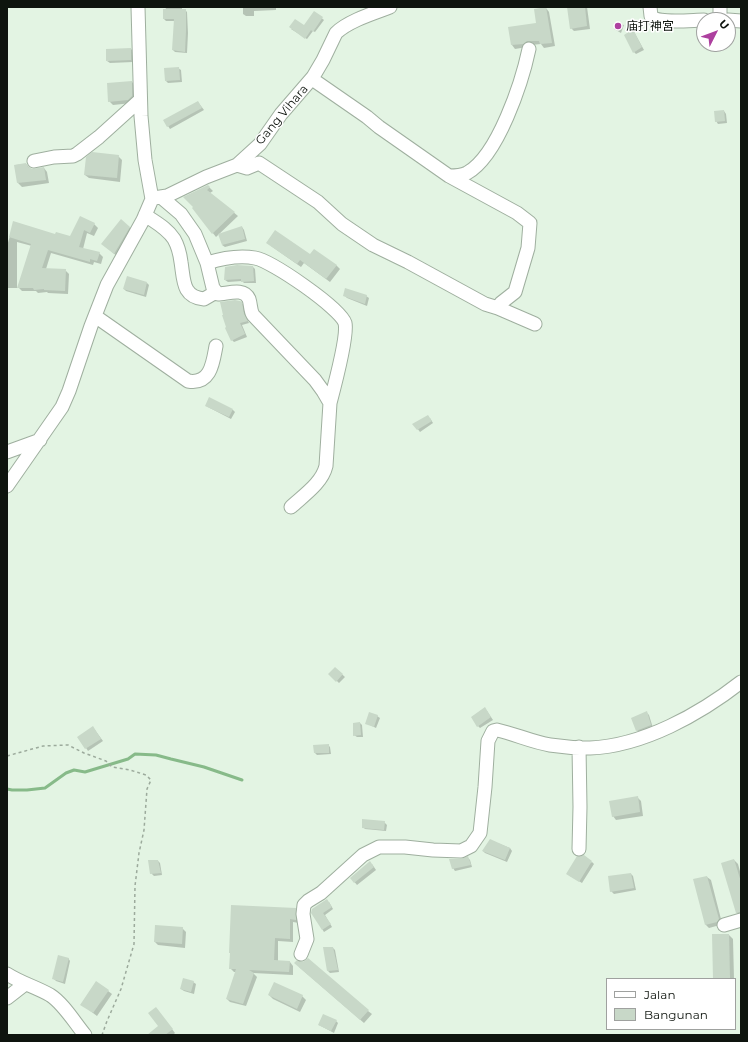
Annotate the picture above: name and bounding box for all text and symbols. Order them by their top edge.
north arrow [696,12,736,52]
text: U [716,17,732,33]
place label: 庙打神宮 [626,19,674,33]
marker: 庙打神宮 [613,21,623,31]
street label: Gang Vihara [253,82,311,148]
legend [606,978,736,1030]
text: Jalan [644,987,676,1002]
text: Bangunan [644,1007,708,1022]

